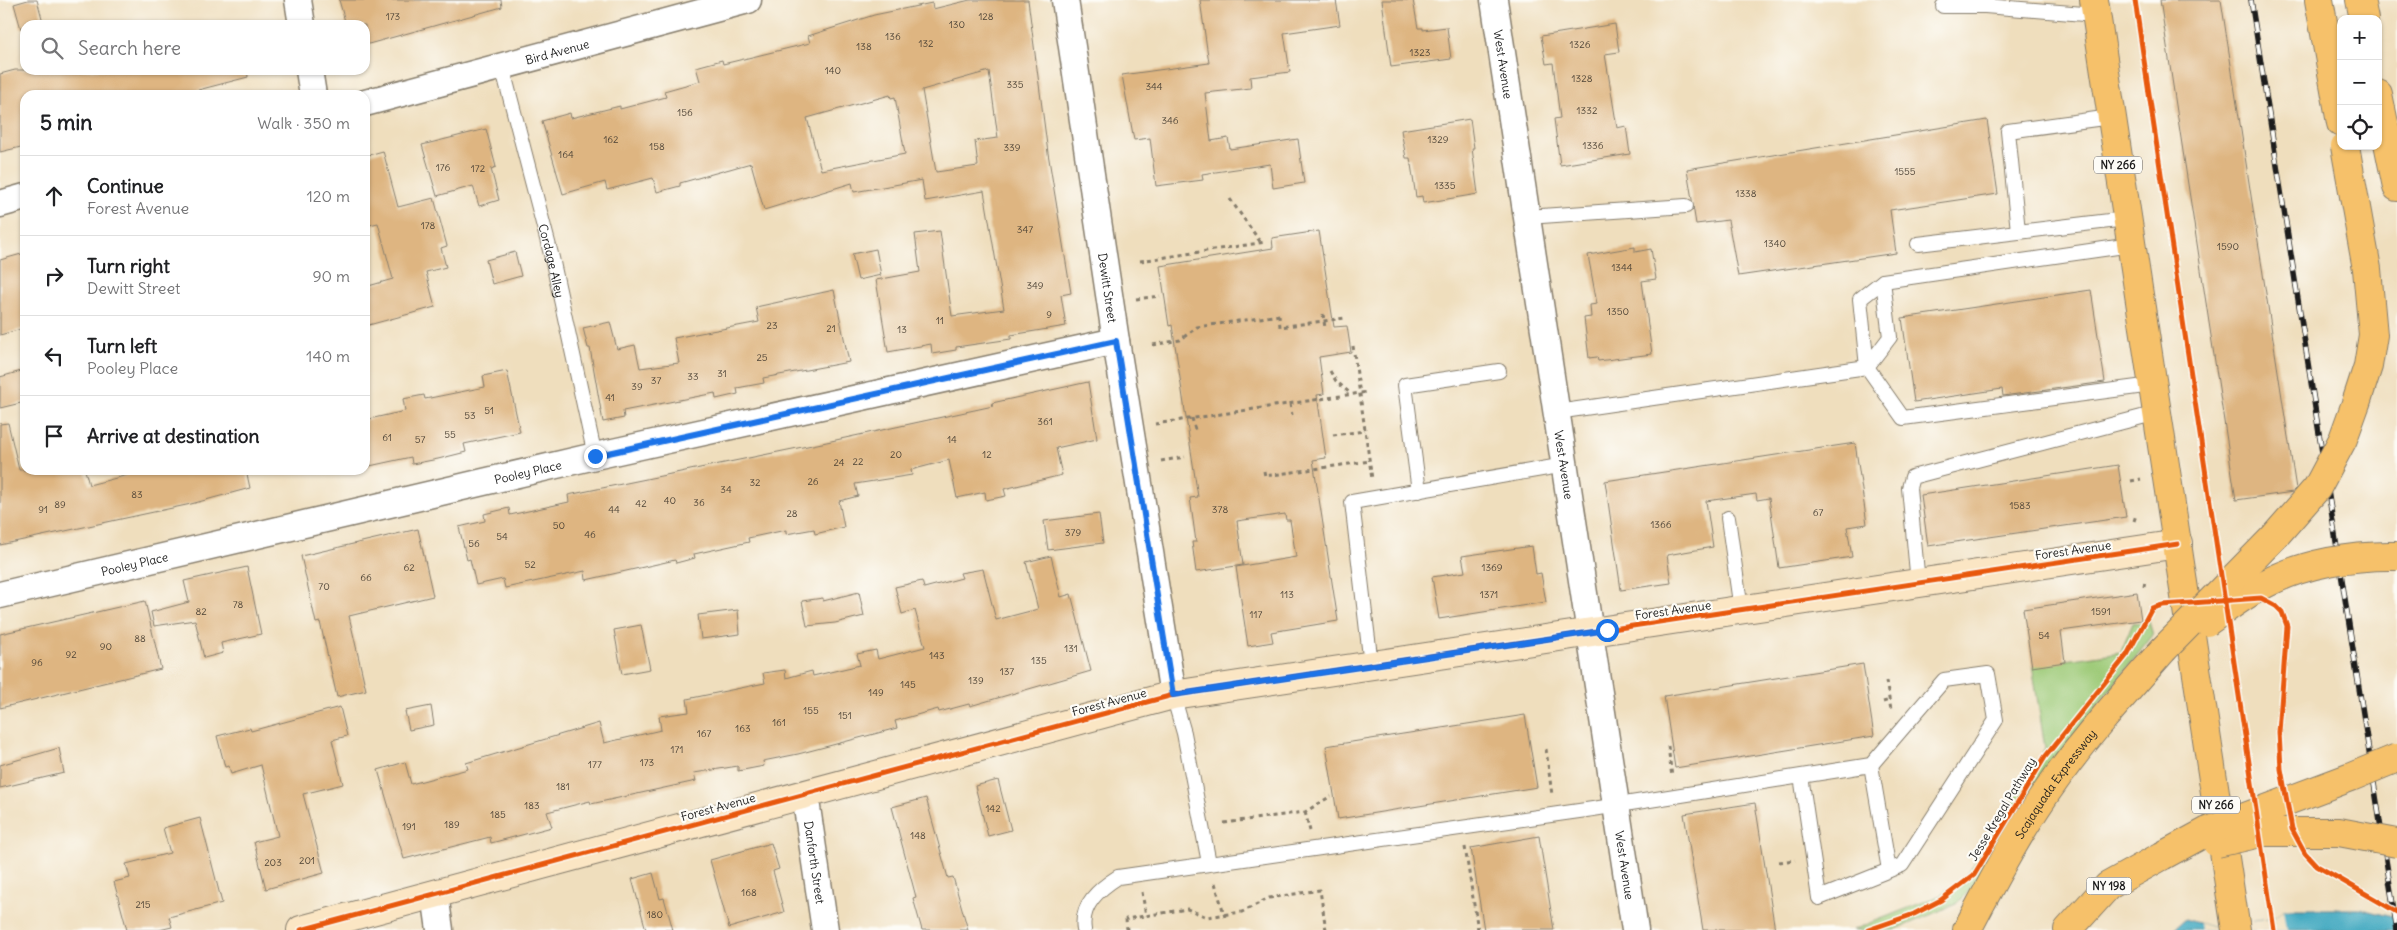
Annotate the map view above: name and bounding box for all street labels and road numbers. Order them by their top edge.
street label: West Avenue [1491,29,1516,100]
street label: Bird Avenue [524,36,591,67]
road number: NY 266 [2094,156,2142,174]
street label: Cordage Alley [536,222,568,299]
street label: Dewitt Street [1095,252,1121,324]
street label: West Avenue [1552,429,1577,500]
street label: Pooley Place [493,457,563,487]
street label: Forest Avenue [2034,537,2112,563]
street label: Pooley Place [99,549,169,579]
street label: Forest Avenue [1634,597,1712,623]
street label: Forest Avenue [1070,685,1148,719]
street label: Scajaquada Expressway [2011,726,2099,841]
street label: Jesse Kregal Pathway [1965,755,2039,863]
street label: Forest Avenue [679,790,757,824]
road number: NY 266 [2192,796,2240,814]
street label: Danforth Street [802,820,829,905]
street label: West Avenue [1613,830,1638,901]
road number: NY 198 [2086,878,2132,894]

